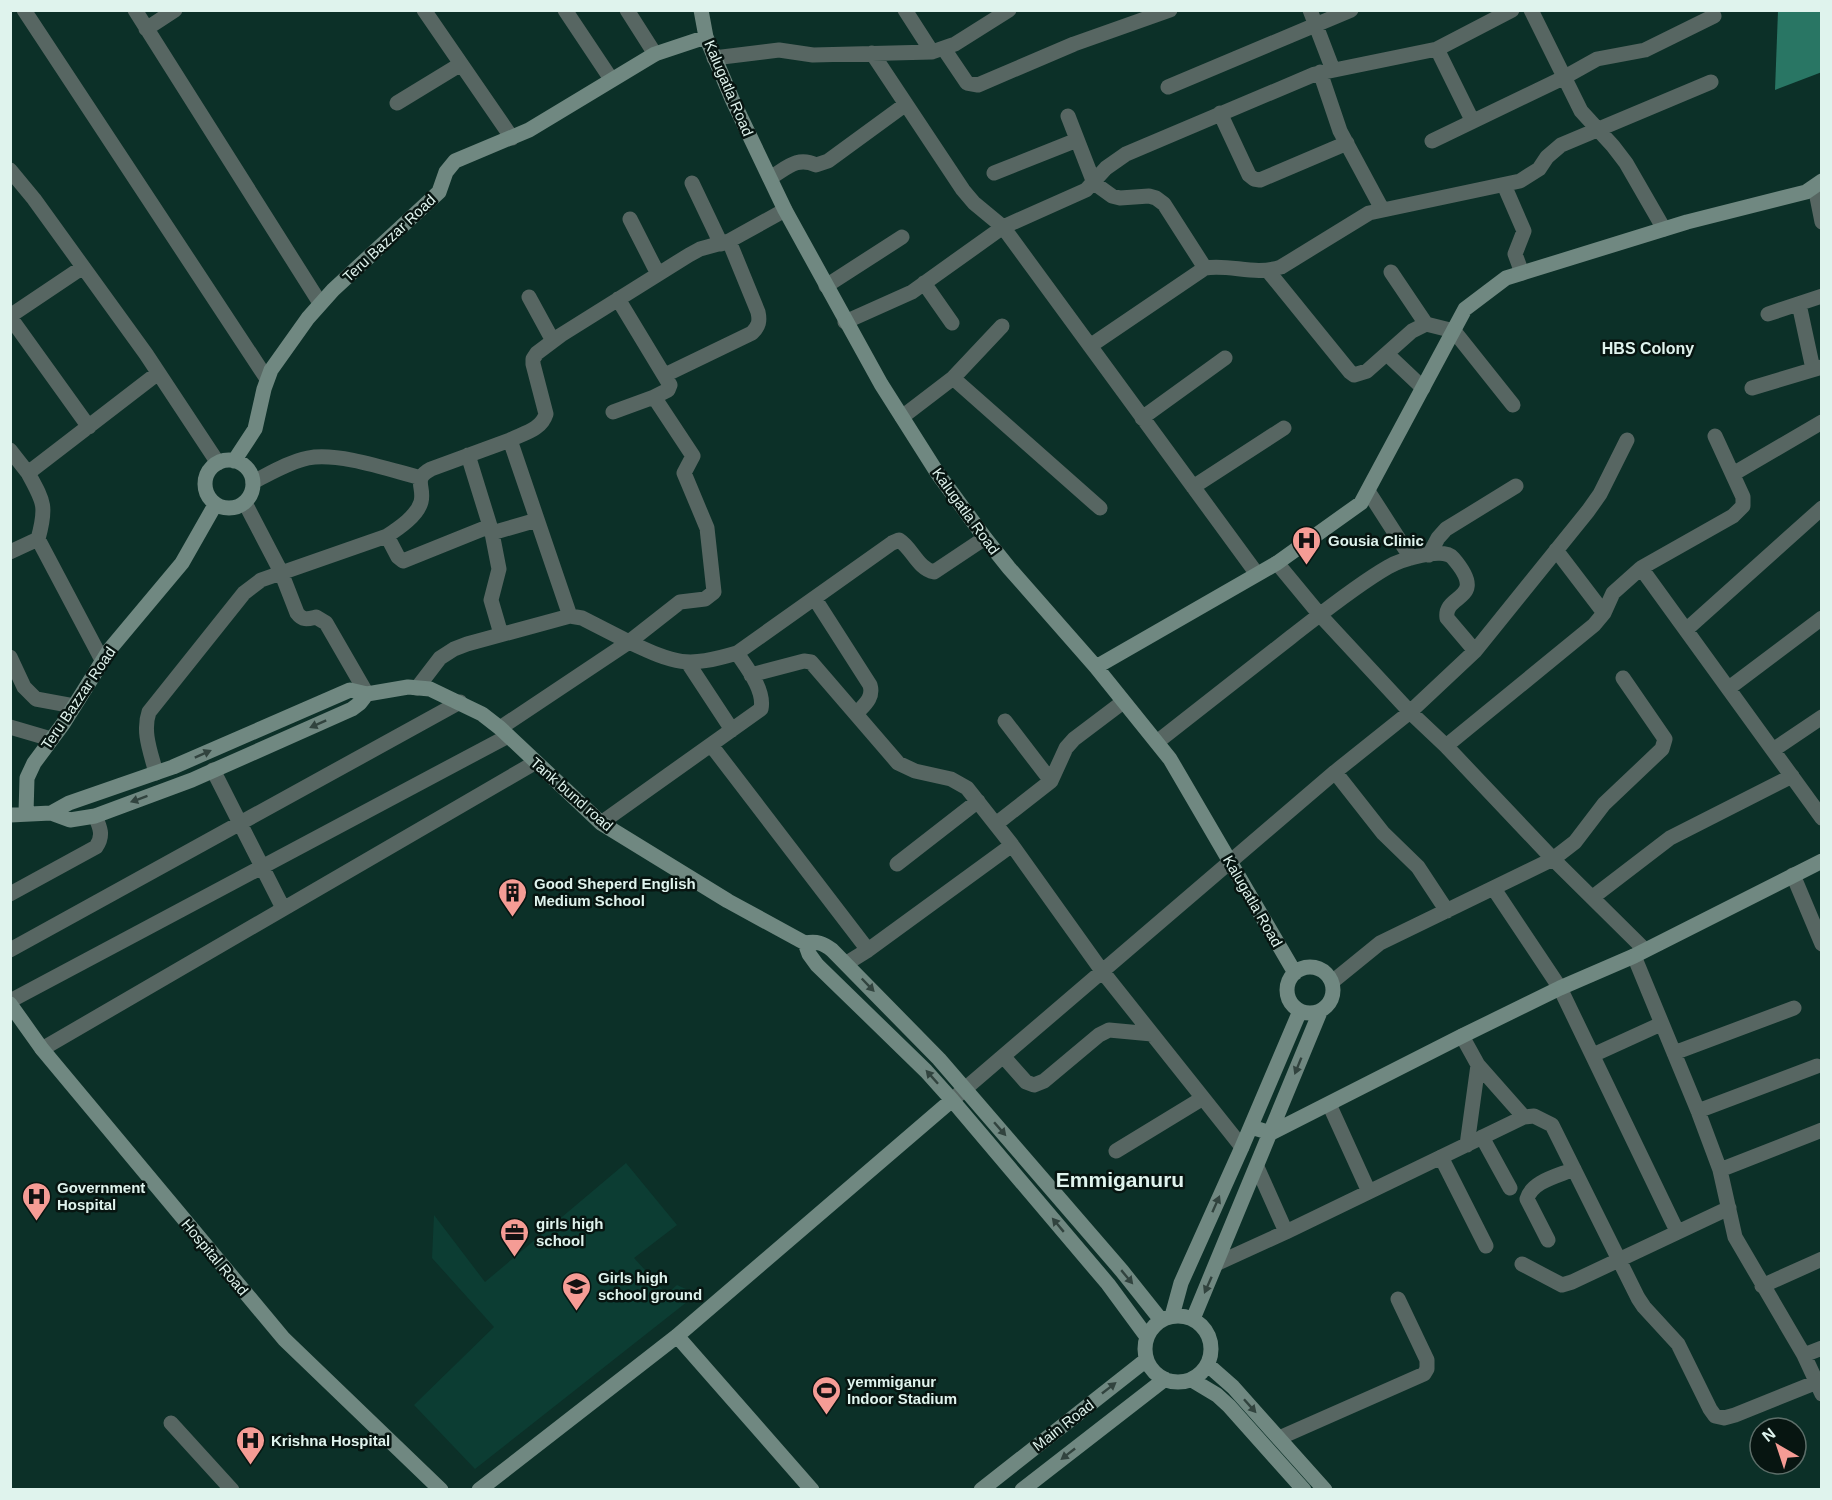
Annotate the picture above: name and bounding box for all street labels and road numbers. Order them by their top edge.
street label: Kalugatla Road [701,37,757,139]
street label: Teru Bazzar Road [339,191,439,285]
street label: Kalugatla Road [929,465,1003,557]
street label: Teru Bazzar Road [37,643,119,753]
street label: Tank bund road [527,754,617,834]
street label: Kalugatla Road [1220,852,1286,950]
street label: Hospital Road [178,1215,252,1299]
street label: Main Road [1029,1396,1097,1454]

